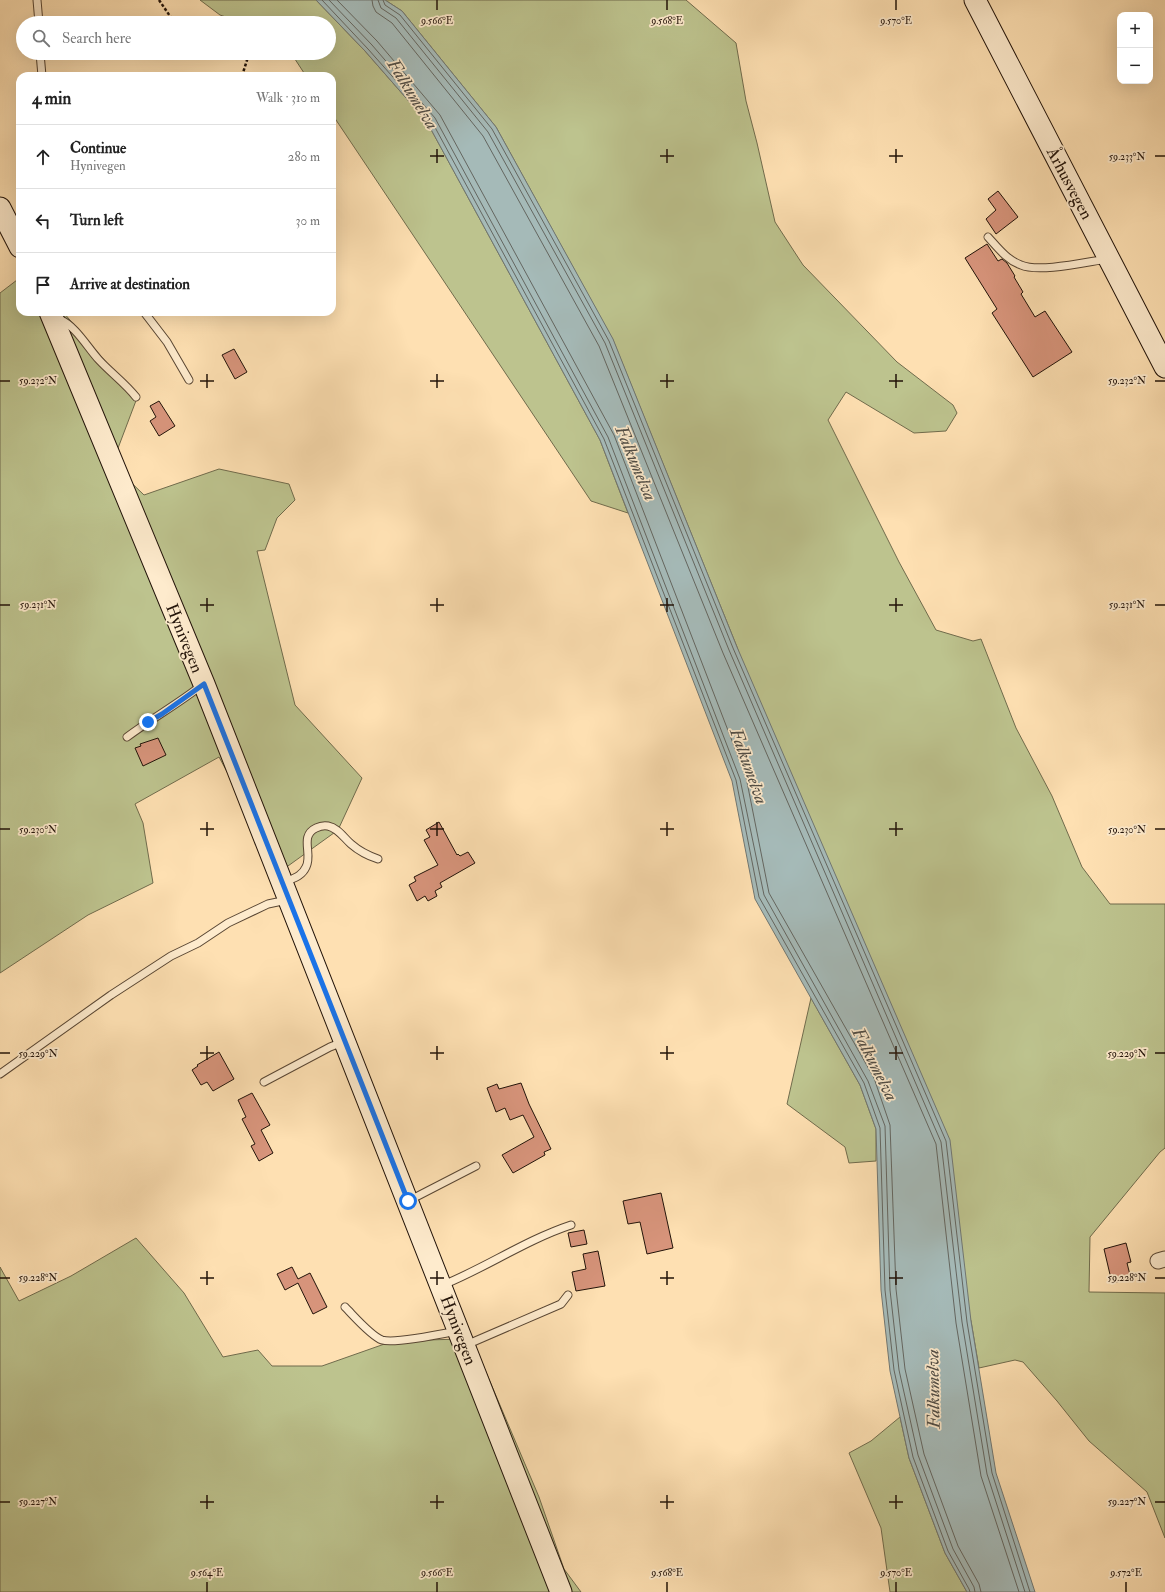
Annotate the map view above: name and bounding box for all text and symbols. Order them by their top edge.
map controls [1117,12,1153,84]
button: + [1117,12,1153,48]
text: 9.566°E [420,15,453,27]
text: 9.568°E [650,15,683,27]
text: 9.570°E [879,15,912,27]
search box [16,16,336,60]
icon: search [30,27,52,49]
text: Search here [62,29,131,48]
button: − [1117,48,1153,84]
water label: Falkumelva [381,54,443,134]
text: 4 min [32,88,71,109]
text: Walk · 310 m [256,90,320,106]
text: Continue [70,139,126,158]
street label: Århusvegen [1041,142,1098,223]
icon: ahead [32,146,54,168]
text: 280 m [288,149,320,165]
text: 59.233°N [1109,151,1145,163]
text: Hynivegen [70,158,126,174]
icon: left [32,210,54,232]
text: Turn left [70,211,124,230]
text: 30 m [296,213,320,229]
icon: arrive [32,274,54,296]
text: Arrive at destination [70,275,190,294]
text: 59.232°N [19,375,57,387]
text: 59.232°N [1108,375,1146,387]
water label: Falkumelva [609,421,662,504]
text: 59.231°N [20,599,56,611]
text: 59.231°N [1109,599,1145,611]
street label: Hynivegen [160,600,208,677]
route end [139,713,157,731]
water label: Falkumelva [724,724,773,807]
text: 59.230°N [19,824,57,836]
text: 59.230°N [1108,824,1146,836]
water label: Falkumelva [846,1023,903,1105]
text: 59.229°N [18,1048,58,1060]
text: 59.229°N [1107,1048,1147,1060]
route start [399,1192,417,1210]
text: 59.228°N [19,1272,57,1284]
text: 59.228°N [1108,1272,1146,1284]
street label: Hynivegen [435,1292,481,1369]
water label: Falkumelva [921,1349,946,1430]
text: 59.227°N [19,1496,57,1508]
text: 59.227°N [1108,1496,1146,1508]
text: 9.564°E [190,1567,223,1579]
text: 9.566°E [420,1567,453,1579]
text: 9.568°E [650,1567,683,1579]
text: 9.570°E [879,1567,912,1579]
text: 9.572°E [1109,1567,1142,1579]

